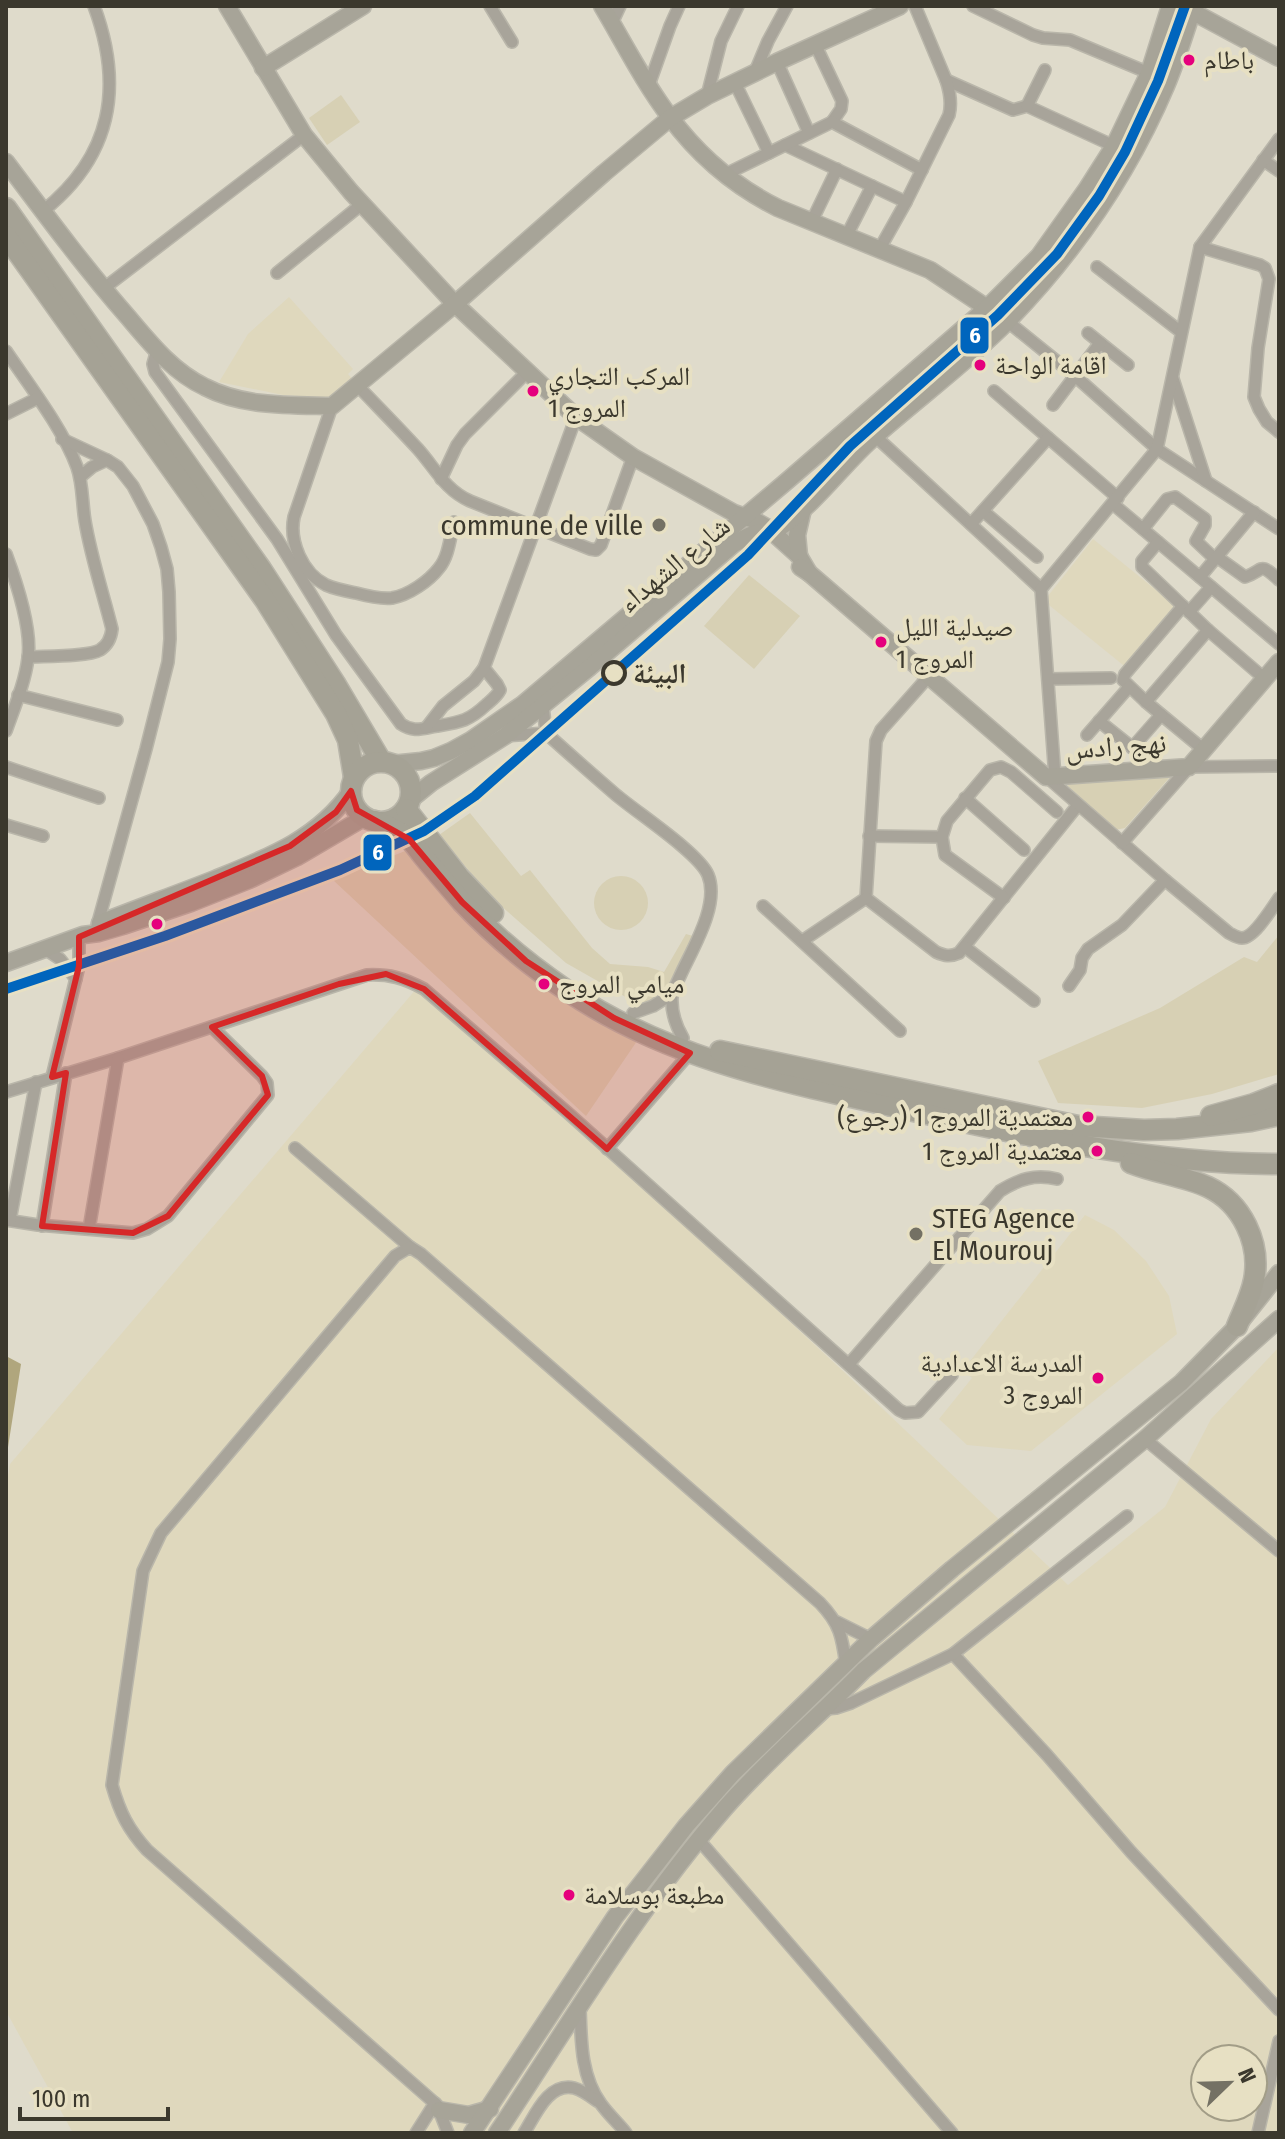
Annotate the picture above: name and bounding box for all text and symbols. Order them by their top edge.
place label: باطام [1204,45,1254,78]
marker: باطام [1181,52,1197,68]
line badge: 6 [959,316,990,355]
text: 6 [969,322,981,349]
place label: اقامة الواحة [995,350,1107,381]
marker: اقامة الواحة [972,357,988,373]
place label: المركب التجاري المروج 1 [548,361,690,424]
marker: المركب التجاري المروج 1 [525,383,541,399]
place label: commune de ville [441,509,643,542]
street label: شارع الشهداء [612,509,737,620]
marker: commune de ville [650,516,668,534]
place label: صيدلية الليل المروج 1 [896,612,1014,675]
marker: صيدلية الليل المروج 1 [873,634,889,650]
place label: البيئة [633,657,687,690]
marker: البيئة [602,661,626,685]
street label: نهج رادس [1064,726,1168,767]
line badge: 6 [362,833,393,872]
text: 6 [372,839,384,866]
unlabelled marker [149,916,165,932]
place label: ميامي المروج [559,969,684,1004]
marker: ميامي المروج [536,976,552,992]
place label: معتمدية المروج 1 (رجوع) [837,1102,1073,1133]
marker: معتمدية المروج 1 (رجوع) [1080,1109,1096,1125]
place label: معتمدية المروج 1 [922,1136,1082,1167]
marker: معتمدية المروج 1 [1089,1143,1105,1159]
place label: STEG Agence El Mourouj [932,1202,1075,1267]
marker: STEG Agence El Mourouj [907,1225,925,1243]
place label: المدرسة الاعدادية المروج 3 [920,1348,1083,1411]
marker: المدرسة الاعدادية المروج 3 [1090,1370,1106,1386]
place label: مطبعة بوسلامة [584,1880,724,1911]
marker: مطبعة بوسلامة [561,1887,577,1903]
north arrow [1189,2043,1269,2123]
text: N [1232,2064,1262,2087]
scale bar [20,2071,168,2121]
text: 100 m [32,2085,90,2113]

